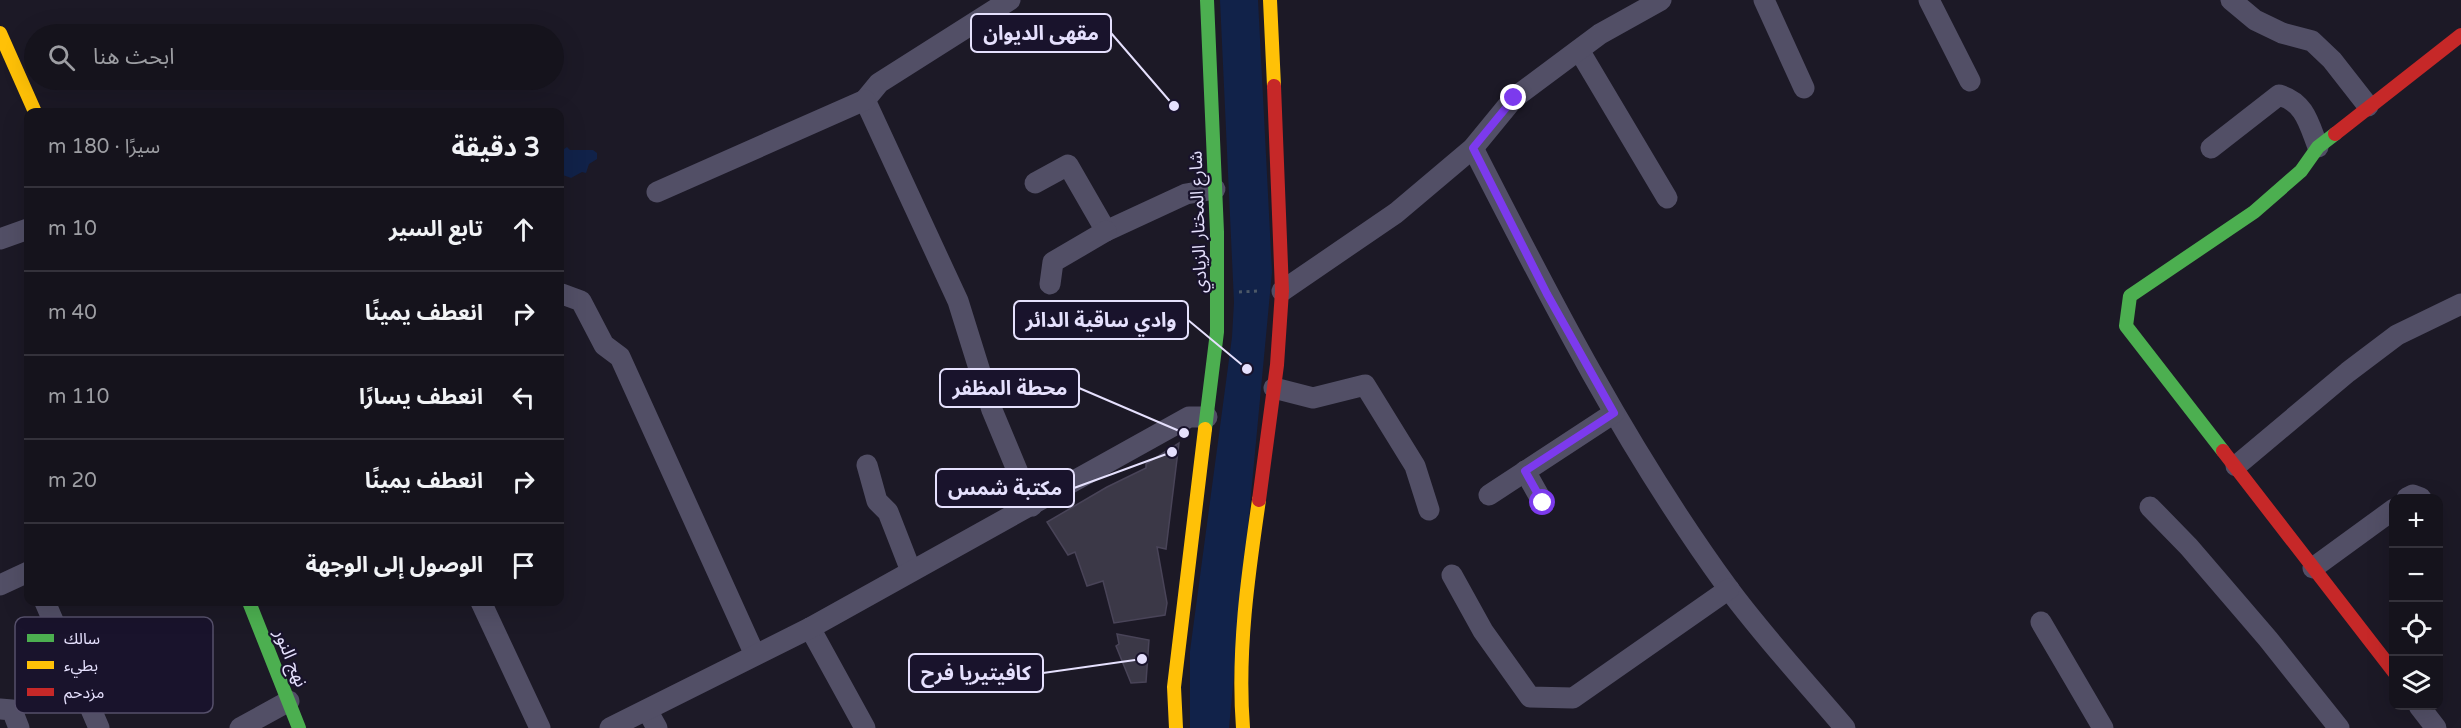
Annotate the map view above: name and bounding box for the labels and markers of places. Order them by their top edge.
callout: مقهى الديوان [971,14,1111,52]
callout: وادي ساقية الدائر [1014,301,1188,339]
callout: محطة المظفر [940,369,1079,407]
callout: مكتبة شمس [936,469,1074,507]
callout: كافيتيريا فرح [909,654,1043,692]

